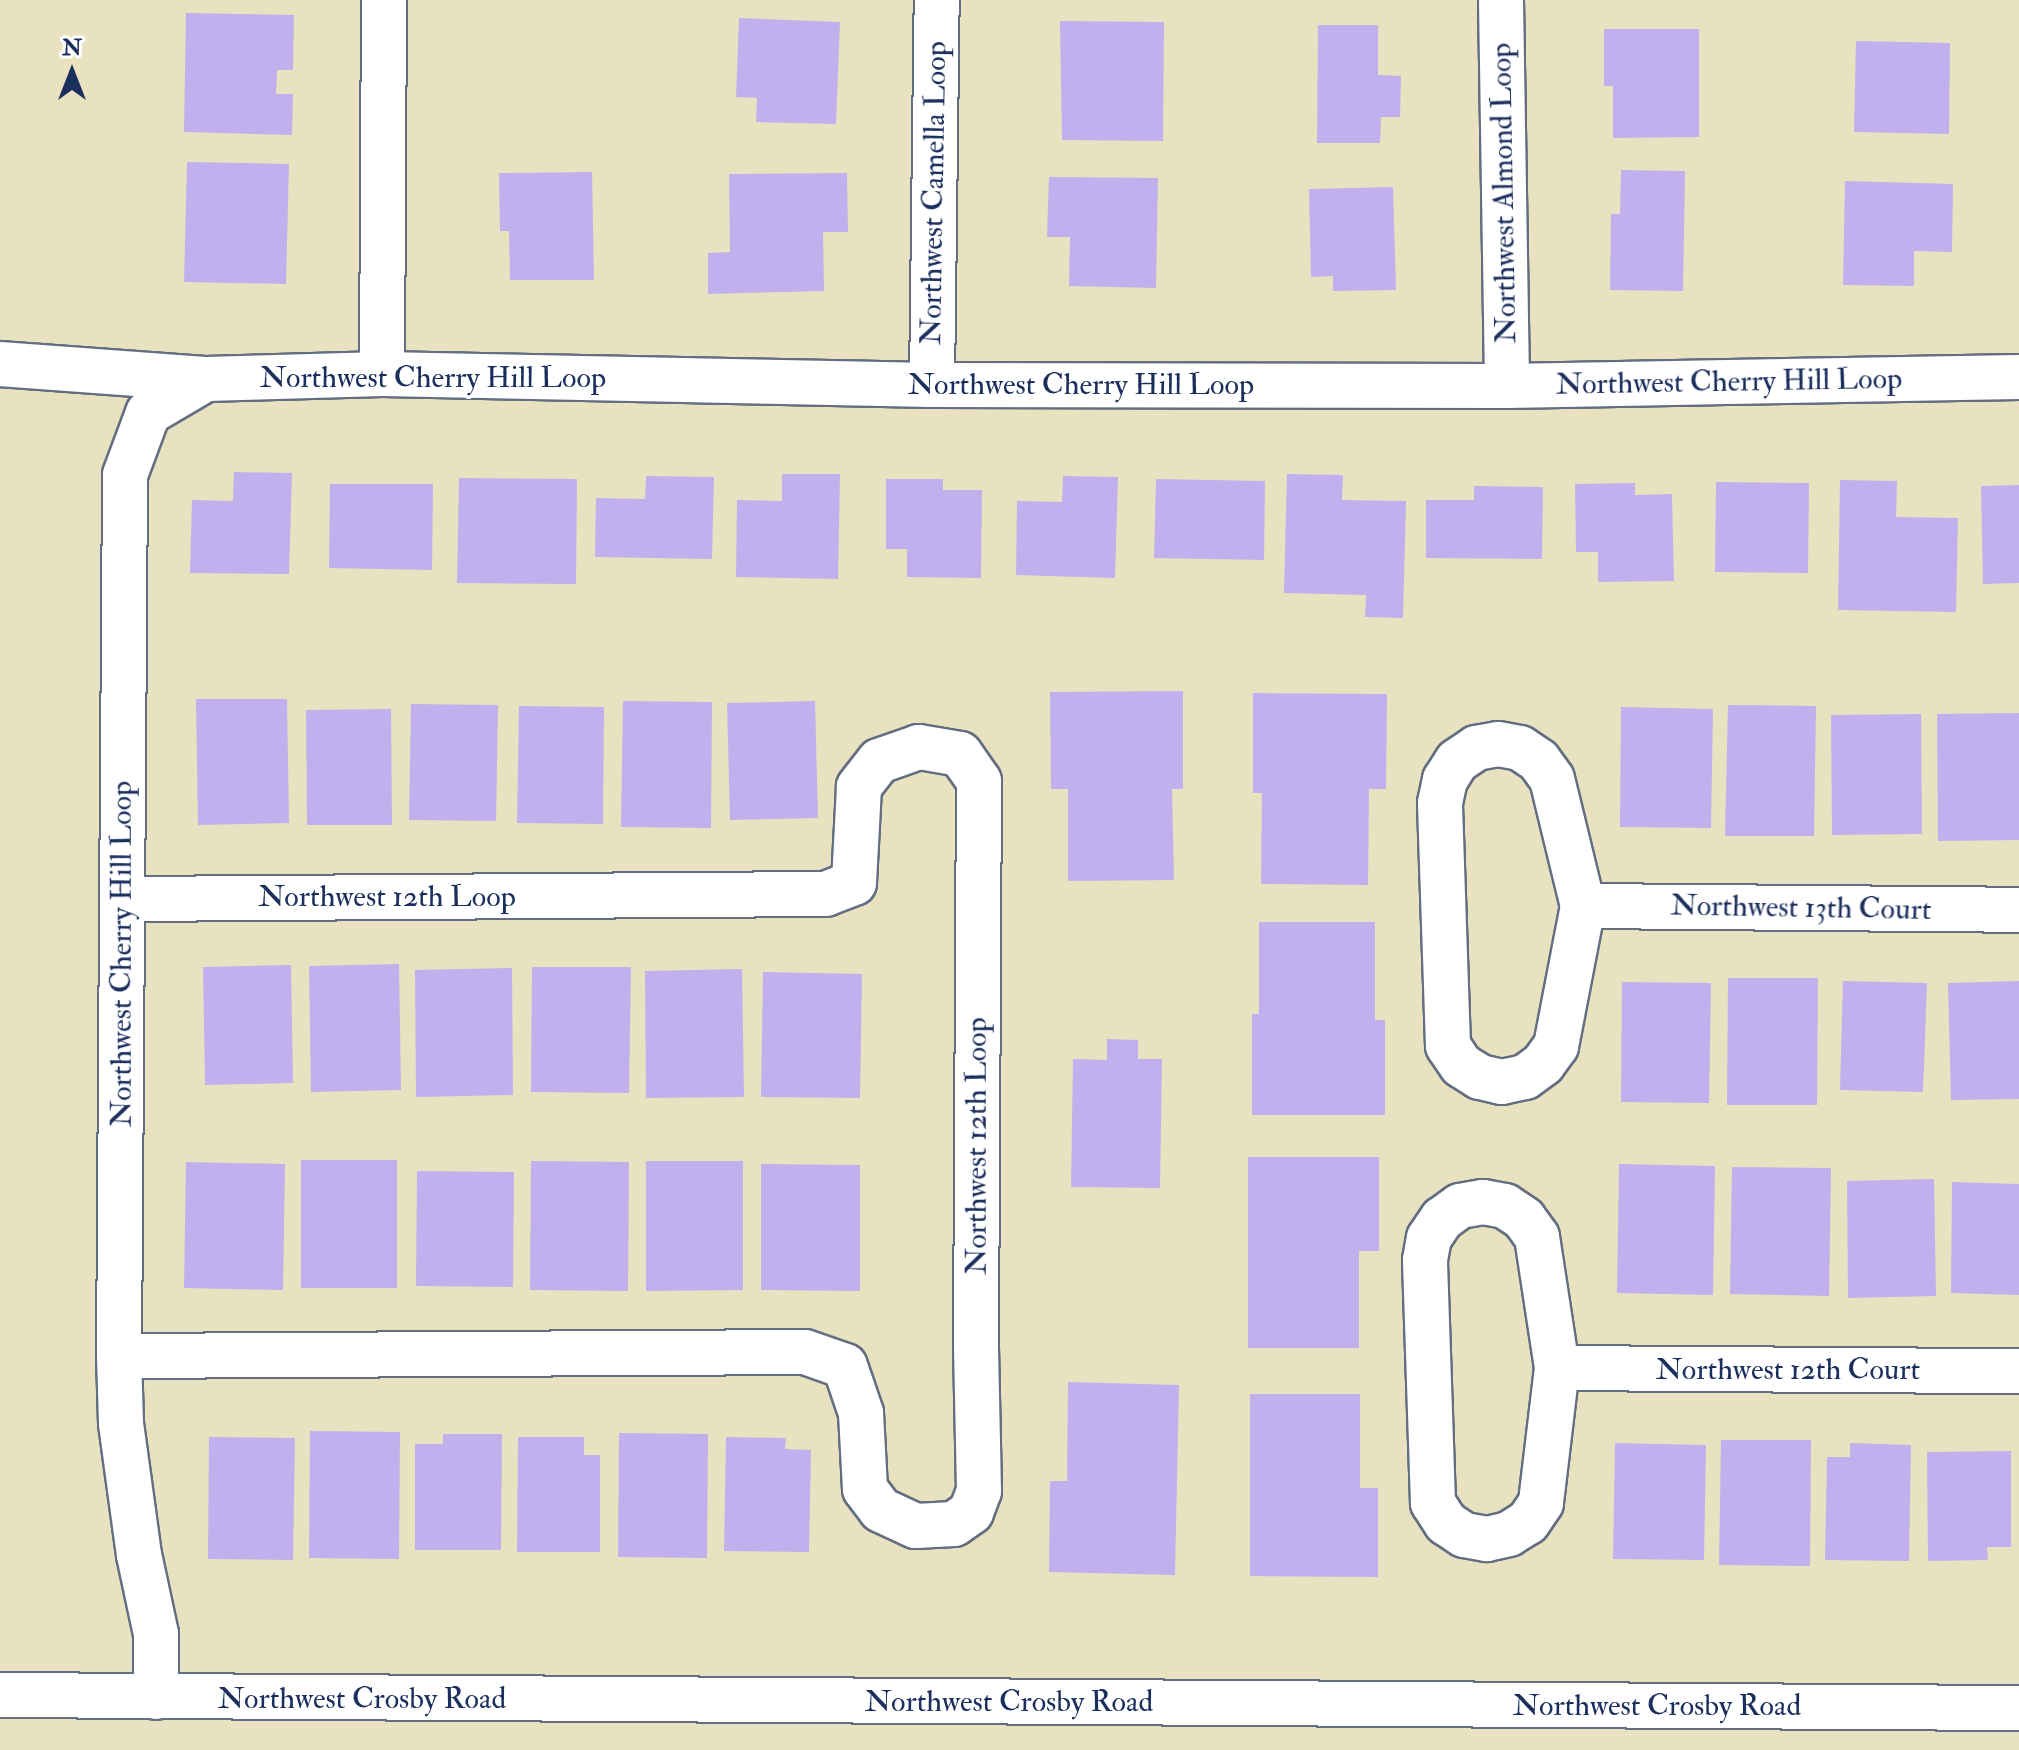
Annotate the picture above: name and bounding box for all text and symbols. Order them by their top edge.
north arrow [32,32,112,112]
text: N [62,34,82,62]
street label: Northwest Camella Loop [913,41,955,345]
street label: Northwest Almond Loop [1483,42,1525,344]
street label: Northwest Cherry Hill Loop [260,360,606,396]
street label: Northwest Cherry Hill Loop [1556,361,1902,403]
street label: Northwest Cherry Hill Loop [908,367,1254,403]
street label: Northwest Cherry Hill Loop [104,781,140,1127]
street label: Northwest 12th Loop [258,879,516,915]
street label: Northwest 13th Court [1670,888,1932,928]
street label: Northwest 12th Loop [959,1017,995,1275]
street label: Northwest 12th Court [1656,1352,1920,1388]
street label: Northwest Crosby Road [218,1681,506,1717]
street label: Northwest Crosby Road [865,1684,1153,1720]
street label: Northwest Crosby Road [1513,1688,1801,1724]

